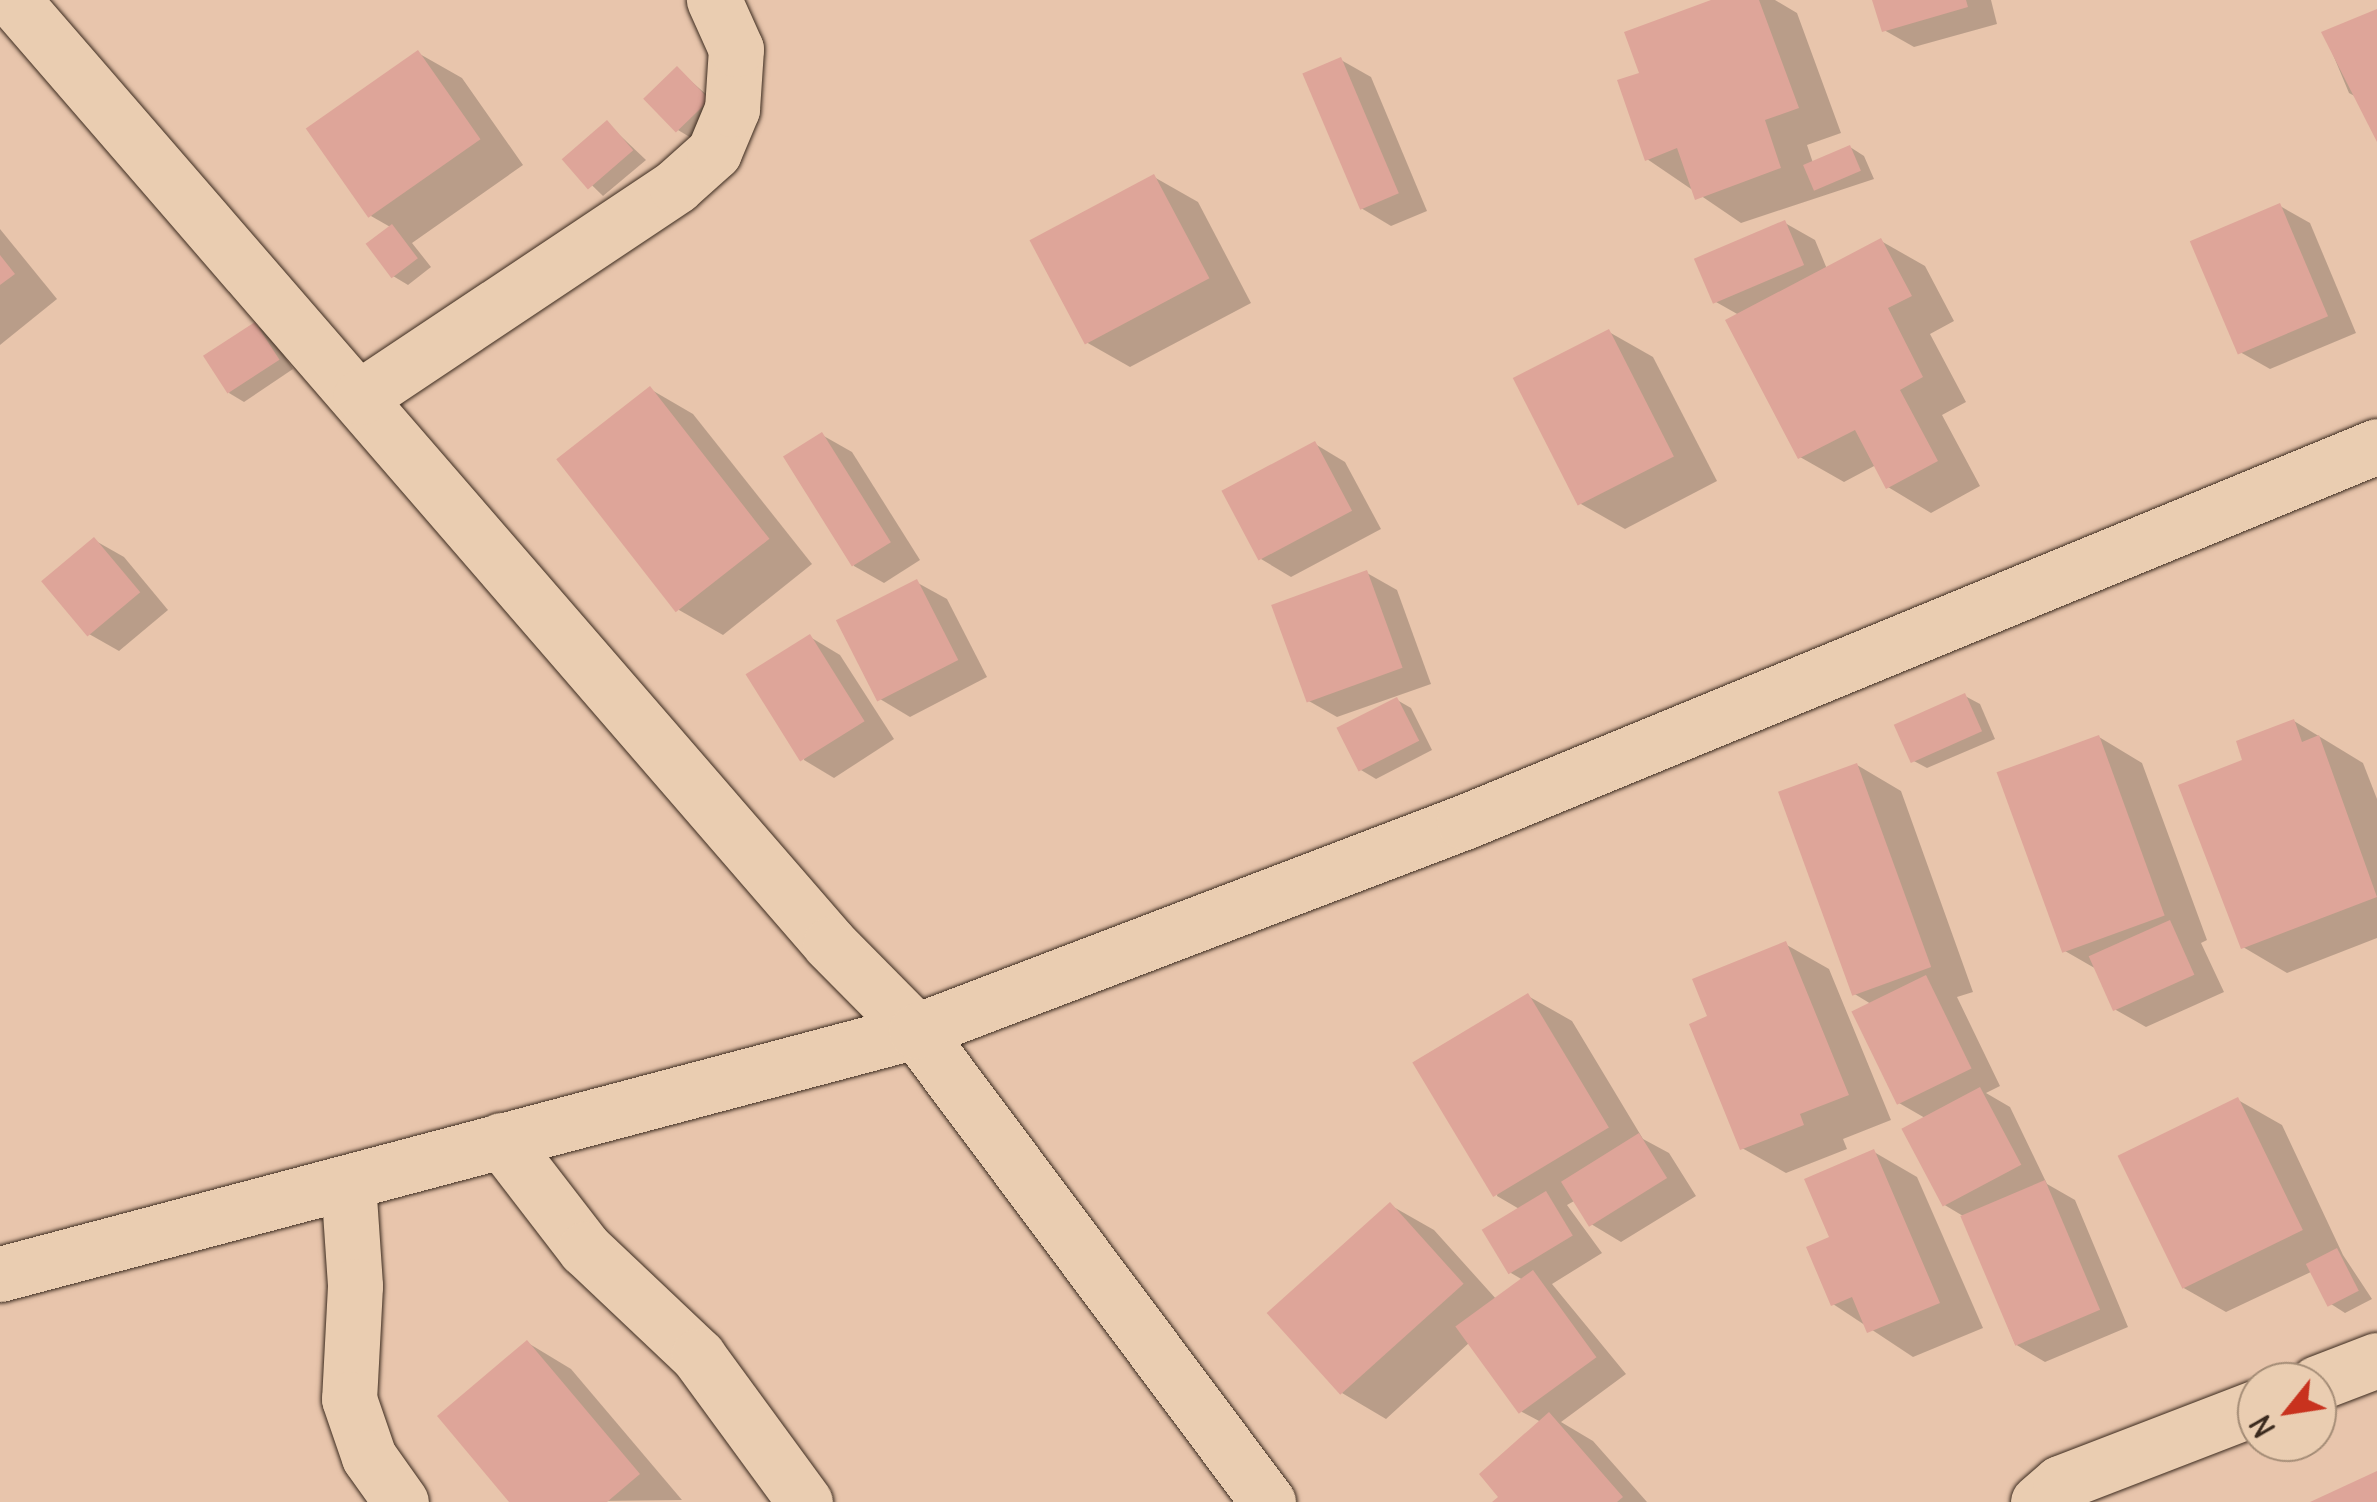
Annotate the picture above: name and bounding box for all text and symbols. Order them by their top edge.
north arrow [2237,1362,2337,1462]
text: N [2242,1409,2283,1443]

